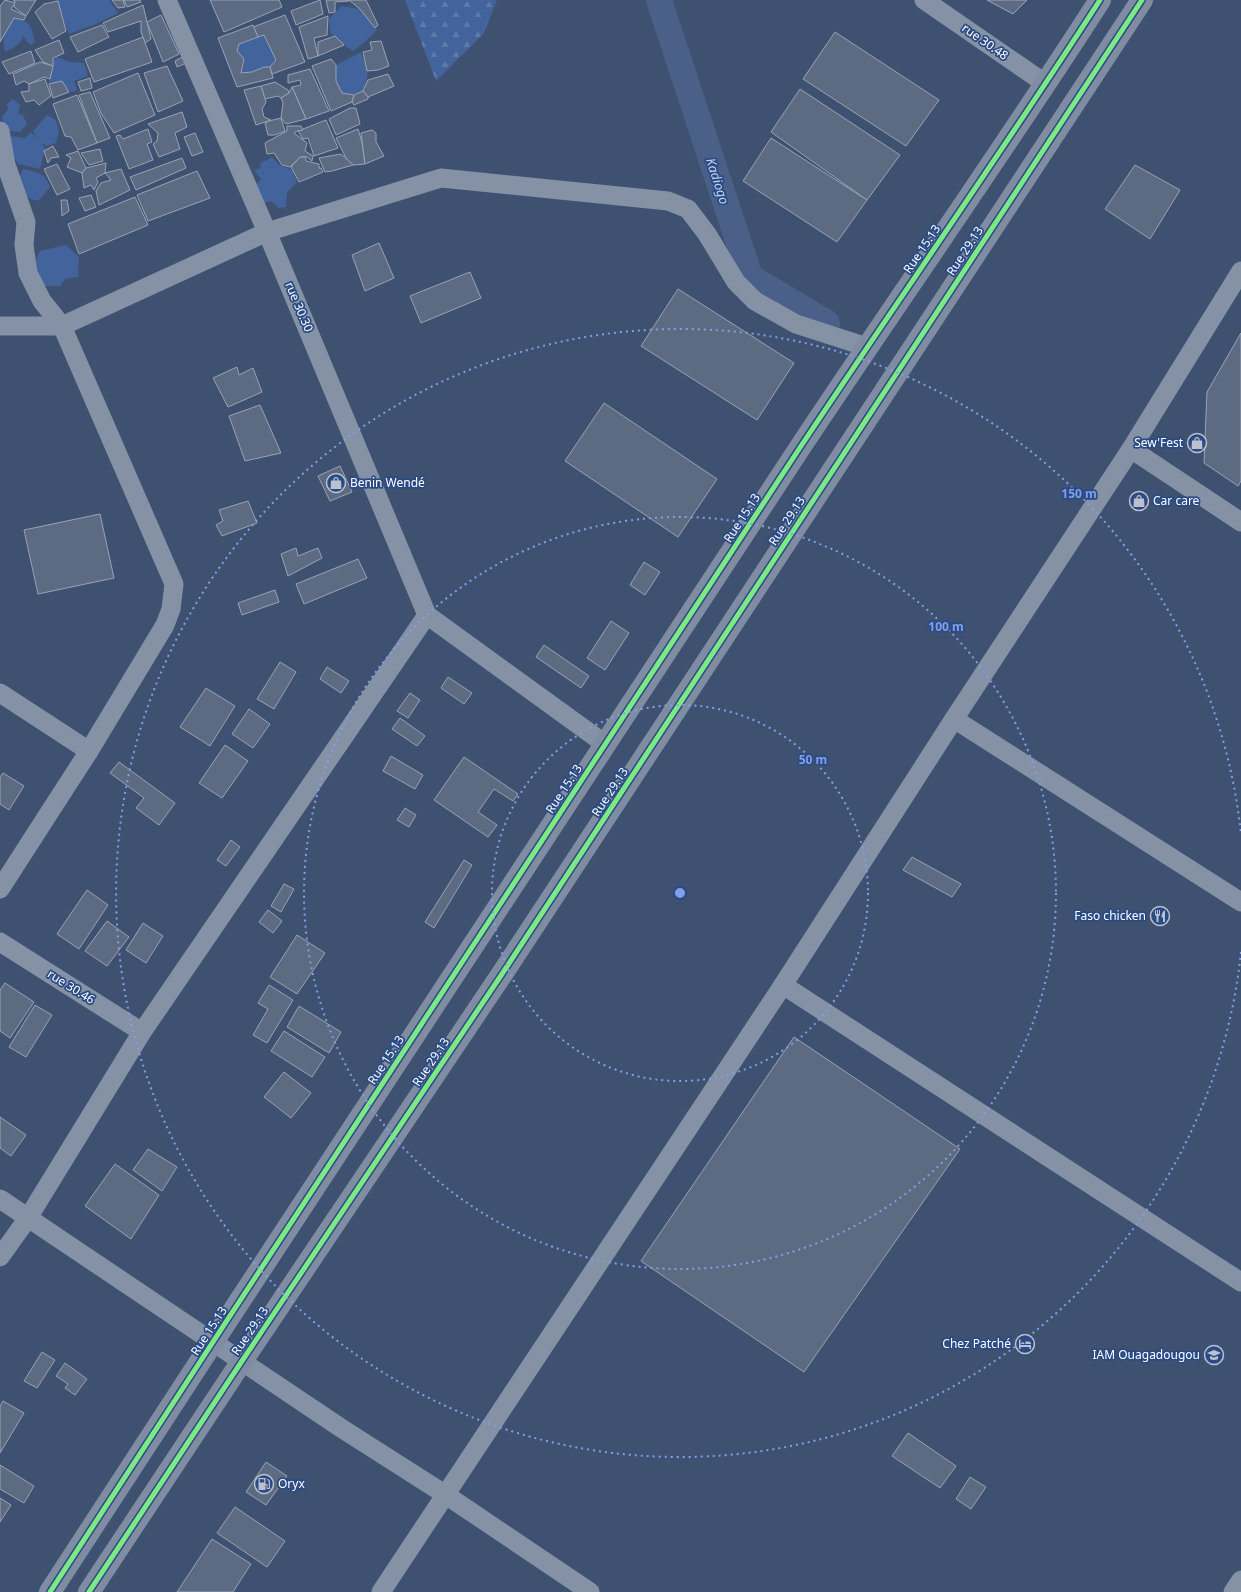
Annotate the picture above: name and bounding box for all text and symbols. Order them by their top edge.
street label: rue 30.48 [959,19,1012,64]
water label: Kadiogo [702,156,734,206]
street label: Rue 15.13 [899,221,944,276]
street label: Rue 29.13 [942,223,987,279]
street label: rue 30.30 [281,279,318,335]
shop icon: Sew'Fest [1186,432,1208,454]
place label: Sew'Fest [1134,434,1184,451]
shop icon: Benin Wendé [325,472,347,494]
place label: Benin Wendé [350,474,425,491]
text: 150 m [1061,485,1097,502]
street label: Rue 15.13 [719,490,764,546]
shop icon: Car care [1128,490,1150,512]
place label: Car care [1153,492,1200,509]
street label: Rue 29.13 [764,493,809,549]
text: 100 m [928,618,964,635]
text: 50 m [799,751,827,768]
street label: Rue 15.13 [541,761,586,817]
street label: Rue 29.13 [587,764,632,820]
centre of rings [673,886,687,900]
restaurant icon: Faso chicken [1149,905,1171,927]
place label: Faso chicken [1074,907,1146,924]
street label: rue 30.46 [44,965,98,1008]
street label: Rue 15.13 [363,1032,408,1088]
street label: Rue 29.13 [408,1034,453,1089]
street label: Rue 15.13 [186,1303,231,1359]
street label: Rue 29.13 [227,1303,272,1358]
hotel icon: Chez Patché [1014,1333,1036,1355]
place label: Chez Patché [942,1335,1011,1352]
school or university icon: IAM Ouagadougou [1203,1344,1225,1366]
place label: IAM Ouagadougou [1093,1346,1200,1363]
fuel station icon: Oryx [253,1473,275,1495]
place label: Oryx [278,1475,305,1492]

